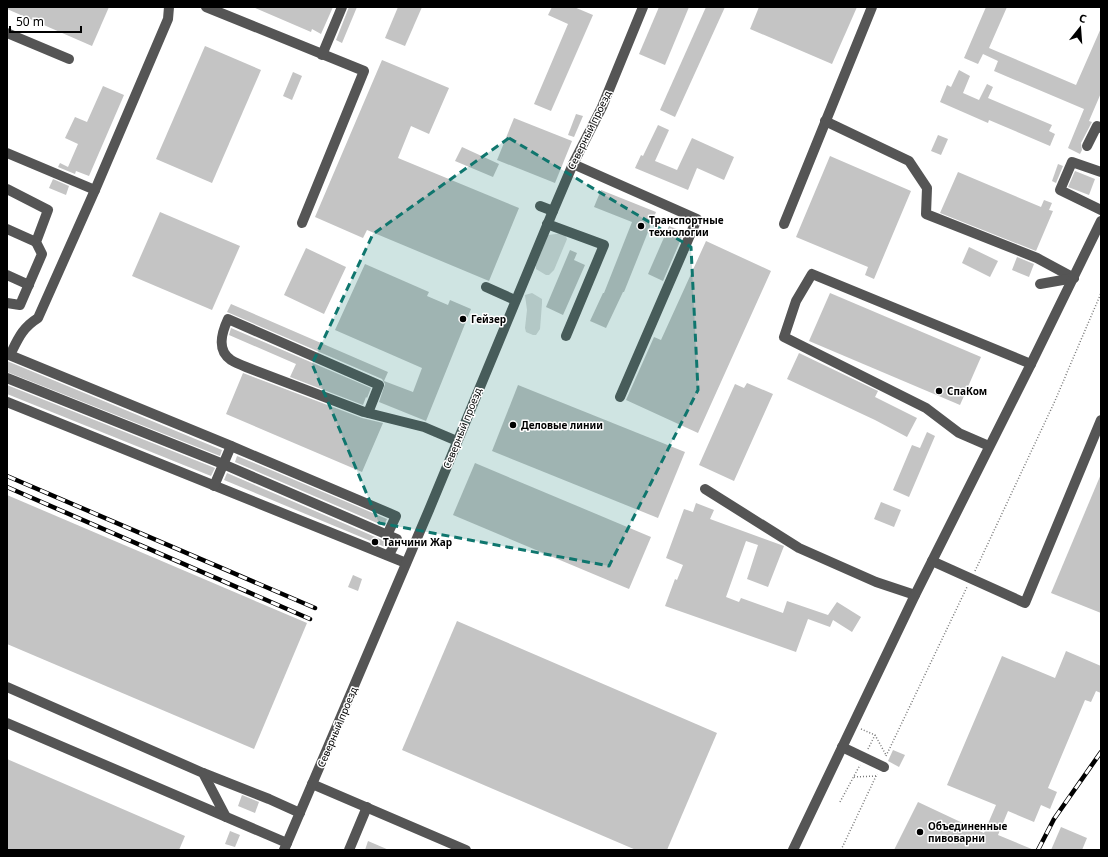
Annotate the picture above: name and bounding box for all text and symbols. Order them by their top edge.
scale bar [10,8,81,34]
north arrow [1060,8,1100,48]
text: С [1077,10,1089,26]
text: 50 m [16,13,44,30]
street label: Северный проезд [564,88,614,172]
place label: Транспортные технологии [649,213,724,239]
marker: Транспортные технологии [636,221,646,231]
place label: Гейзер [471,312,506,326]
marker: Гейзер [458,314,468,324]
place label: СпаКом [947,384,987,398]
street label: Северный проезд [439,385,485,471]
marker: СпаКом [934,386,944,396]
place label: Деловые линии [521,418,603,432]
marker: Деловые линии [508,420,518,430]
place label: Танчини Жар [383,535,452,549]
marker: Танчини Жар [370,537,380,547]
street label: Северный проезд [314,685,360,769]
place label: Объединенные пивоварни [928,819,1008,845]
marker: Объединенные пивоварни [915,827,925,837]

